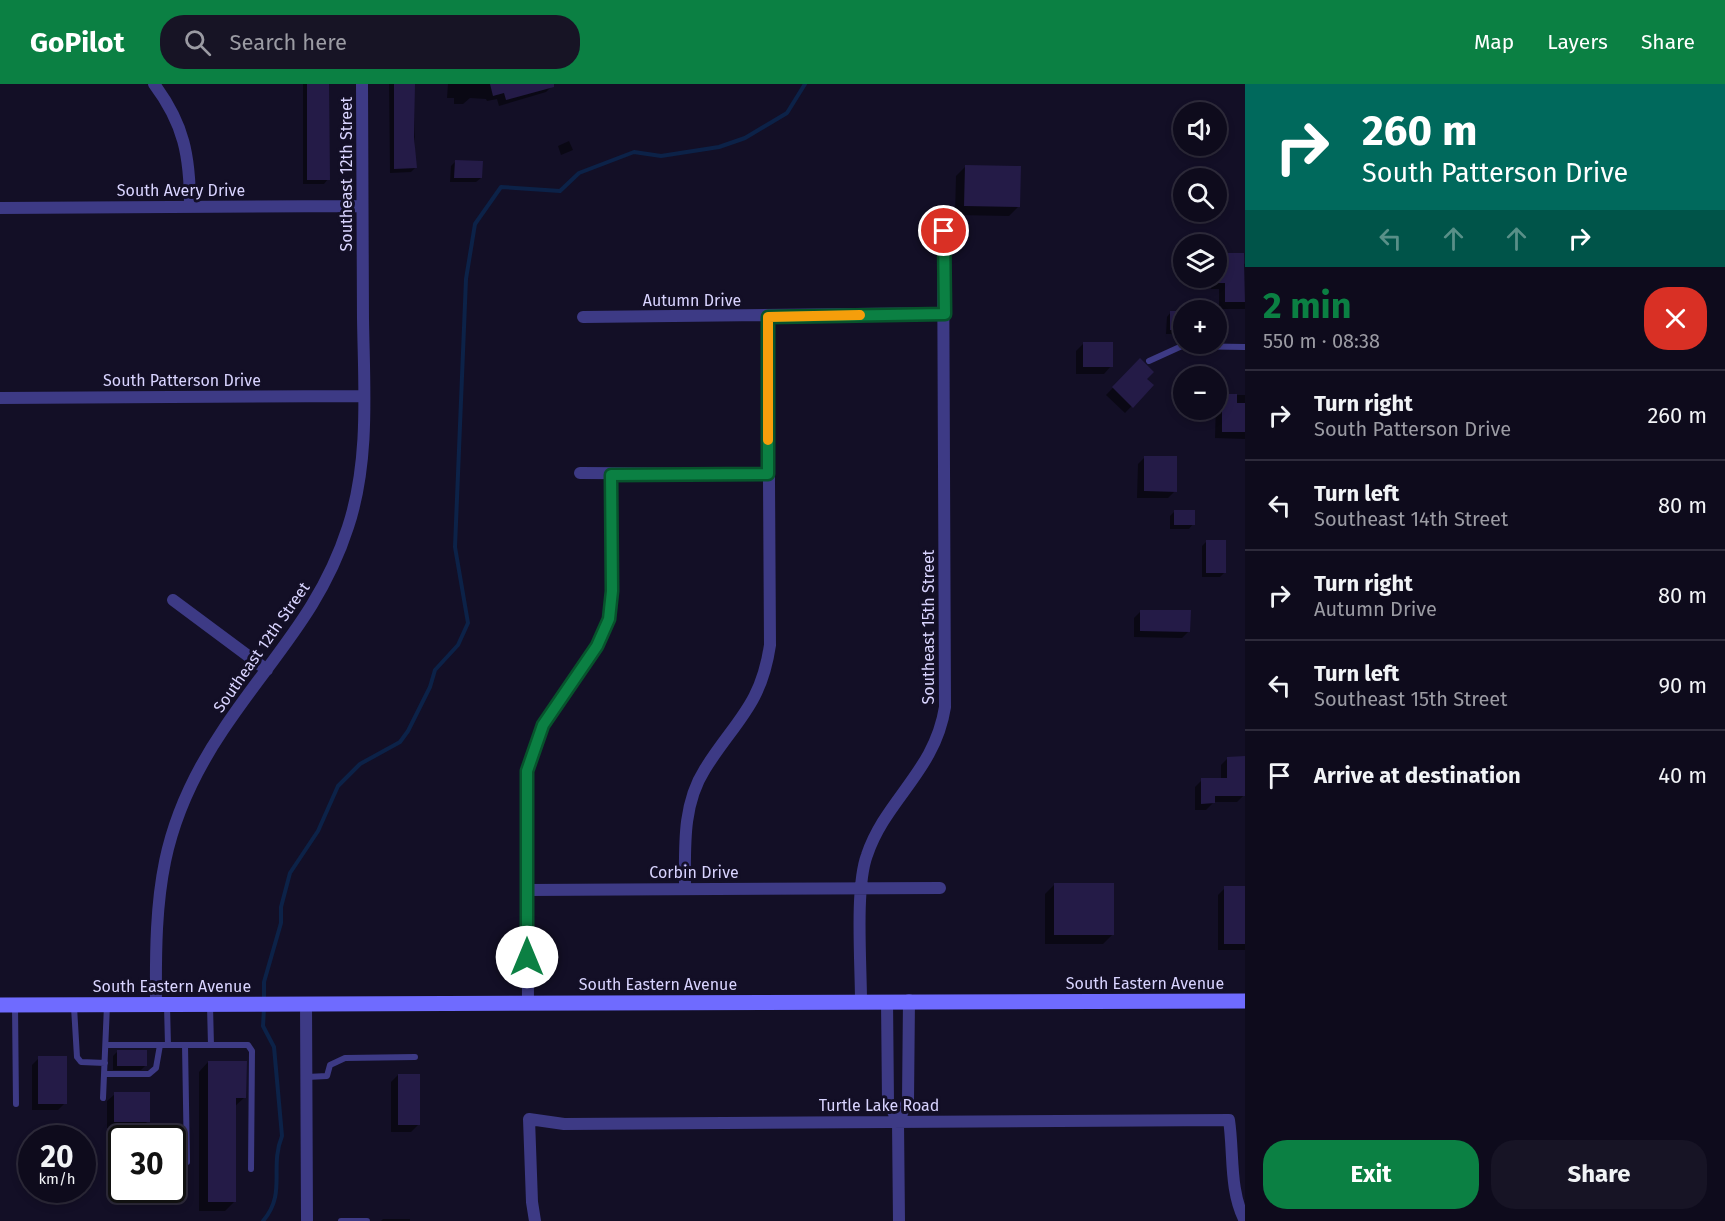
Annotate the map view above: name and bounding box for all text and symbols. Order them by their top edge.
search box [160,15,580,69]
text: GoPilot [30,26,124,59]
icon: search [181,26,214,59]
text: Search here [229,29,347,56]
text: Map [1474,29,1514,55]
text: Layers [1547,29,1608,55]
text: Share [1641,29,1695,55]
street label: Southeast 12th Street [337,96,356,251]
map controls [1173,102,1227,420]
button: sound [1173,102,1227,156]
text: 260 m [1362,106,1477,156]
icon: right [1263,108,1341,186]
text: South Patterson Drive [1362,157,1628,189]
button: search [1173,168,1227,222]
street label: South Avery Drive [117,181,245,200]
pin [918,205,969,256]
icon: arrive [927,214,960,247]
icon: left [1374,222,1407,255]
icon: ahead [1437,222,1470,255]
icon: ahead [1500,222,1533,255]
icon: right [1563,222,1596,255]
button: layers [1173,234,1227,288]
text: 2 min [1263,284,1352,328]
button: close [1644,287,1707,350]
street label: Autumn Drive [643,291,741,310]
button: + [1173,300,1227,354]
text: 550 m · 08:38 [1263,329,1380,353]
button: − [1173,366,1227,420]
street label: South Patterson Drive [103,371,261,390]
text: Turn right [1314,390,1413,417]
icon: right [1263,399,1296,432]
text: 260 m [1647,402,1707,429]
text: South Patterson Drive [1314,417,1511,441]
text: Turn left [1314,480,1399,507]
icon: left [1263,489,1296,522]
text: 80 m [1658,492,1707,519]
text: Southeast 14th Street [1314,507,1508,531]
street label: Southeast 15th Street [919,549,938,704]
text: Turn right [1314,570,1413,597]
street label: Southeast 12th Street [209,578,314,716]
icon: right [1263,579,1296,612]
text: 80 m [1658,582,1707,609]
text: Autumn Drive [1314,597,1437,621]
text: Turn left [1314,660,1399,687]
icon: left [1263,669,1296,702]
text: 90 m [1658,672,1707,699]
text: Southeast 15th Street [1314,687,1507,711]
icon: arrive [1263,759,1296,792]
text: Arrive at destination [1314,762,1521,789]
text: 40 m [1658,762,1707,789]
street label: Corbin Drive [649,863,739,882]
position arrow [495,925,559,989]
street label: South Eastern Avenue [1066,974,1224,993]
street label: South Eastern Avenue [579,975,737,994]
street label: South Eastern Avenue [93,977,251,996]
street label: Turtle Lake Road [819,1096,939,1115]
speed limit sign: 30 [108,1125,186,1203]
text: 20 [40,1139,74,1175]
button: Exit [1263,1140,1479,1209]
button: Share [1491,1140,1707,1209]
text: km/h [38,1170,76,1188]

